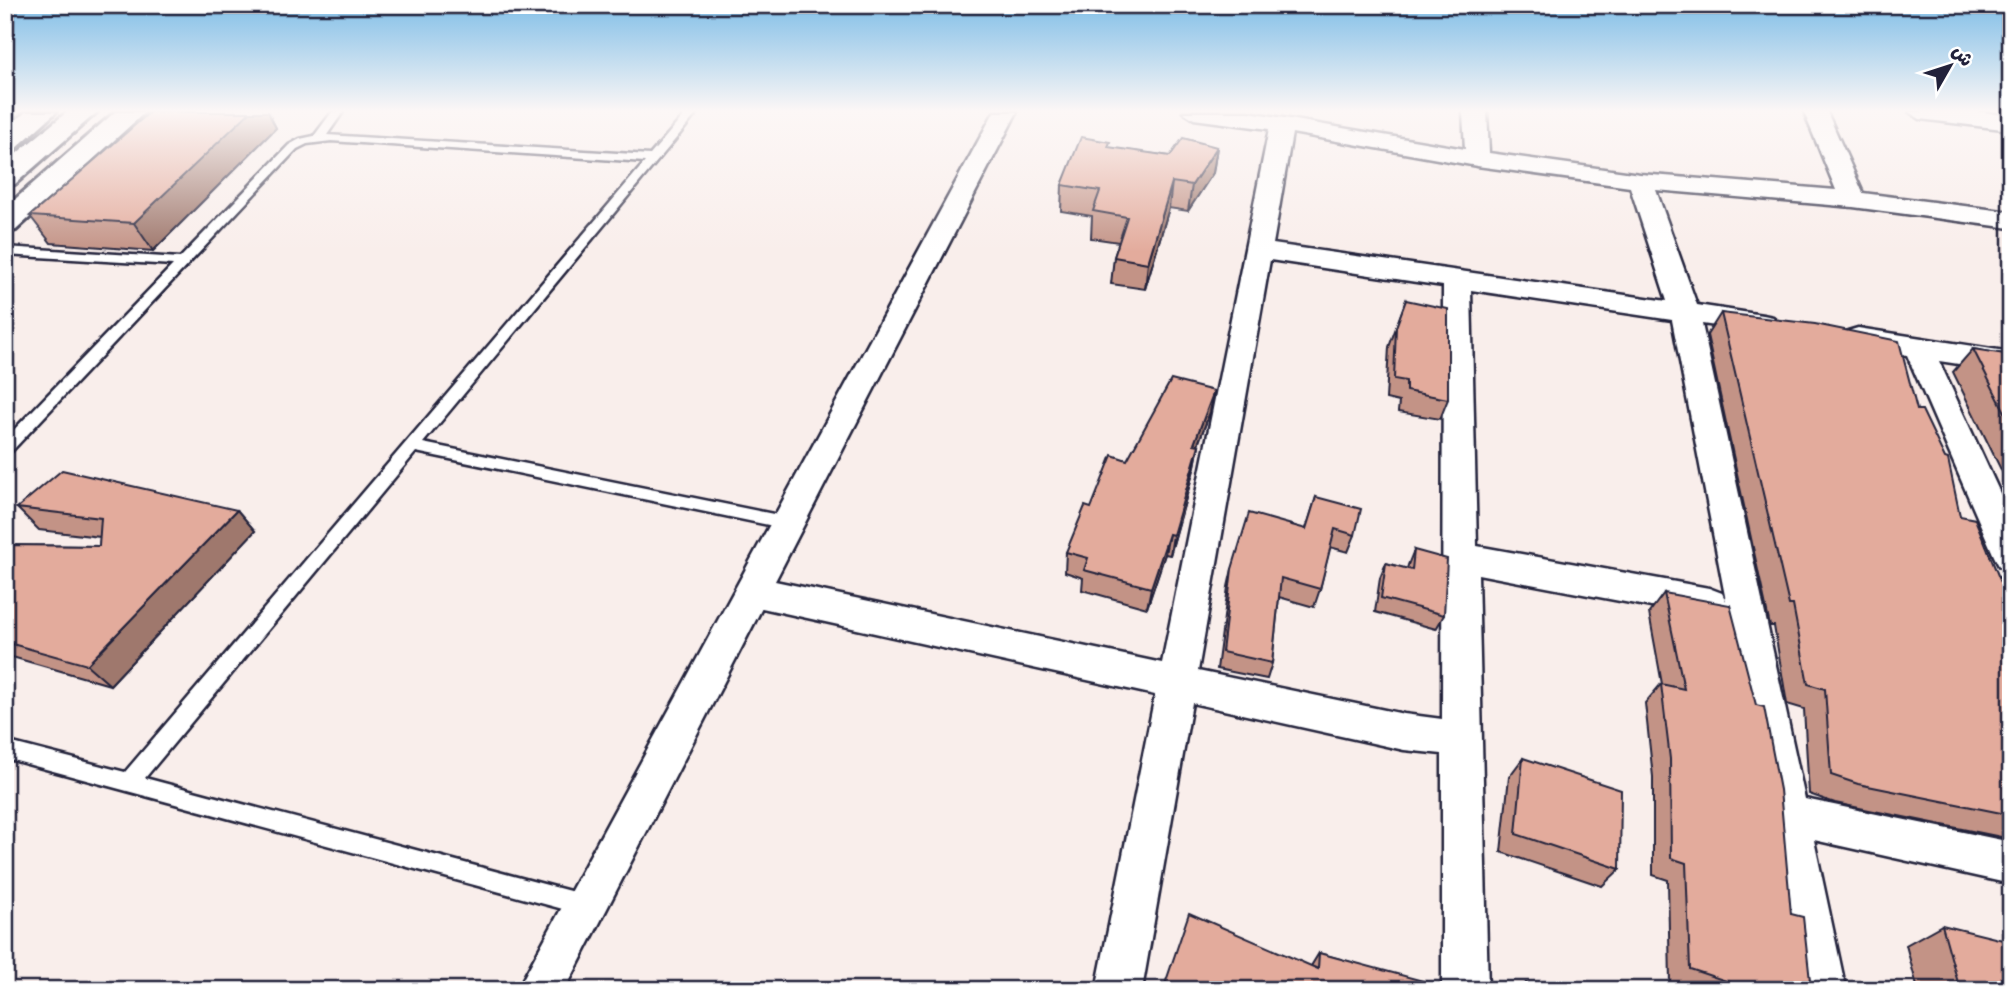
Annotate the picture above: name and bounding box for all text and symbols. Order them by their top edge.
north arrow [1914,32,1984,102]
text: ش [1947,40,1978,72]

